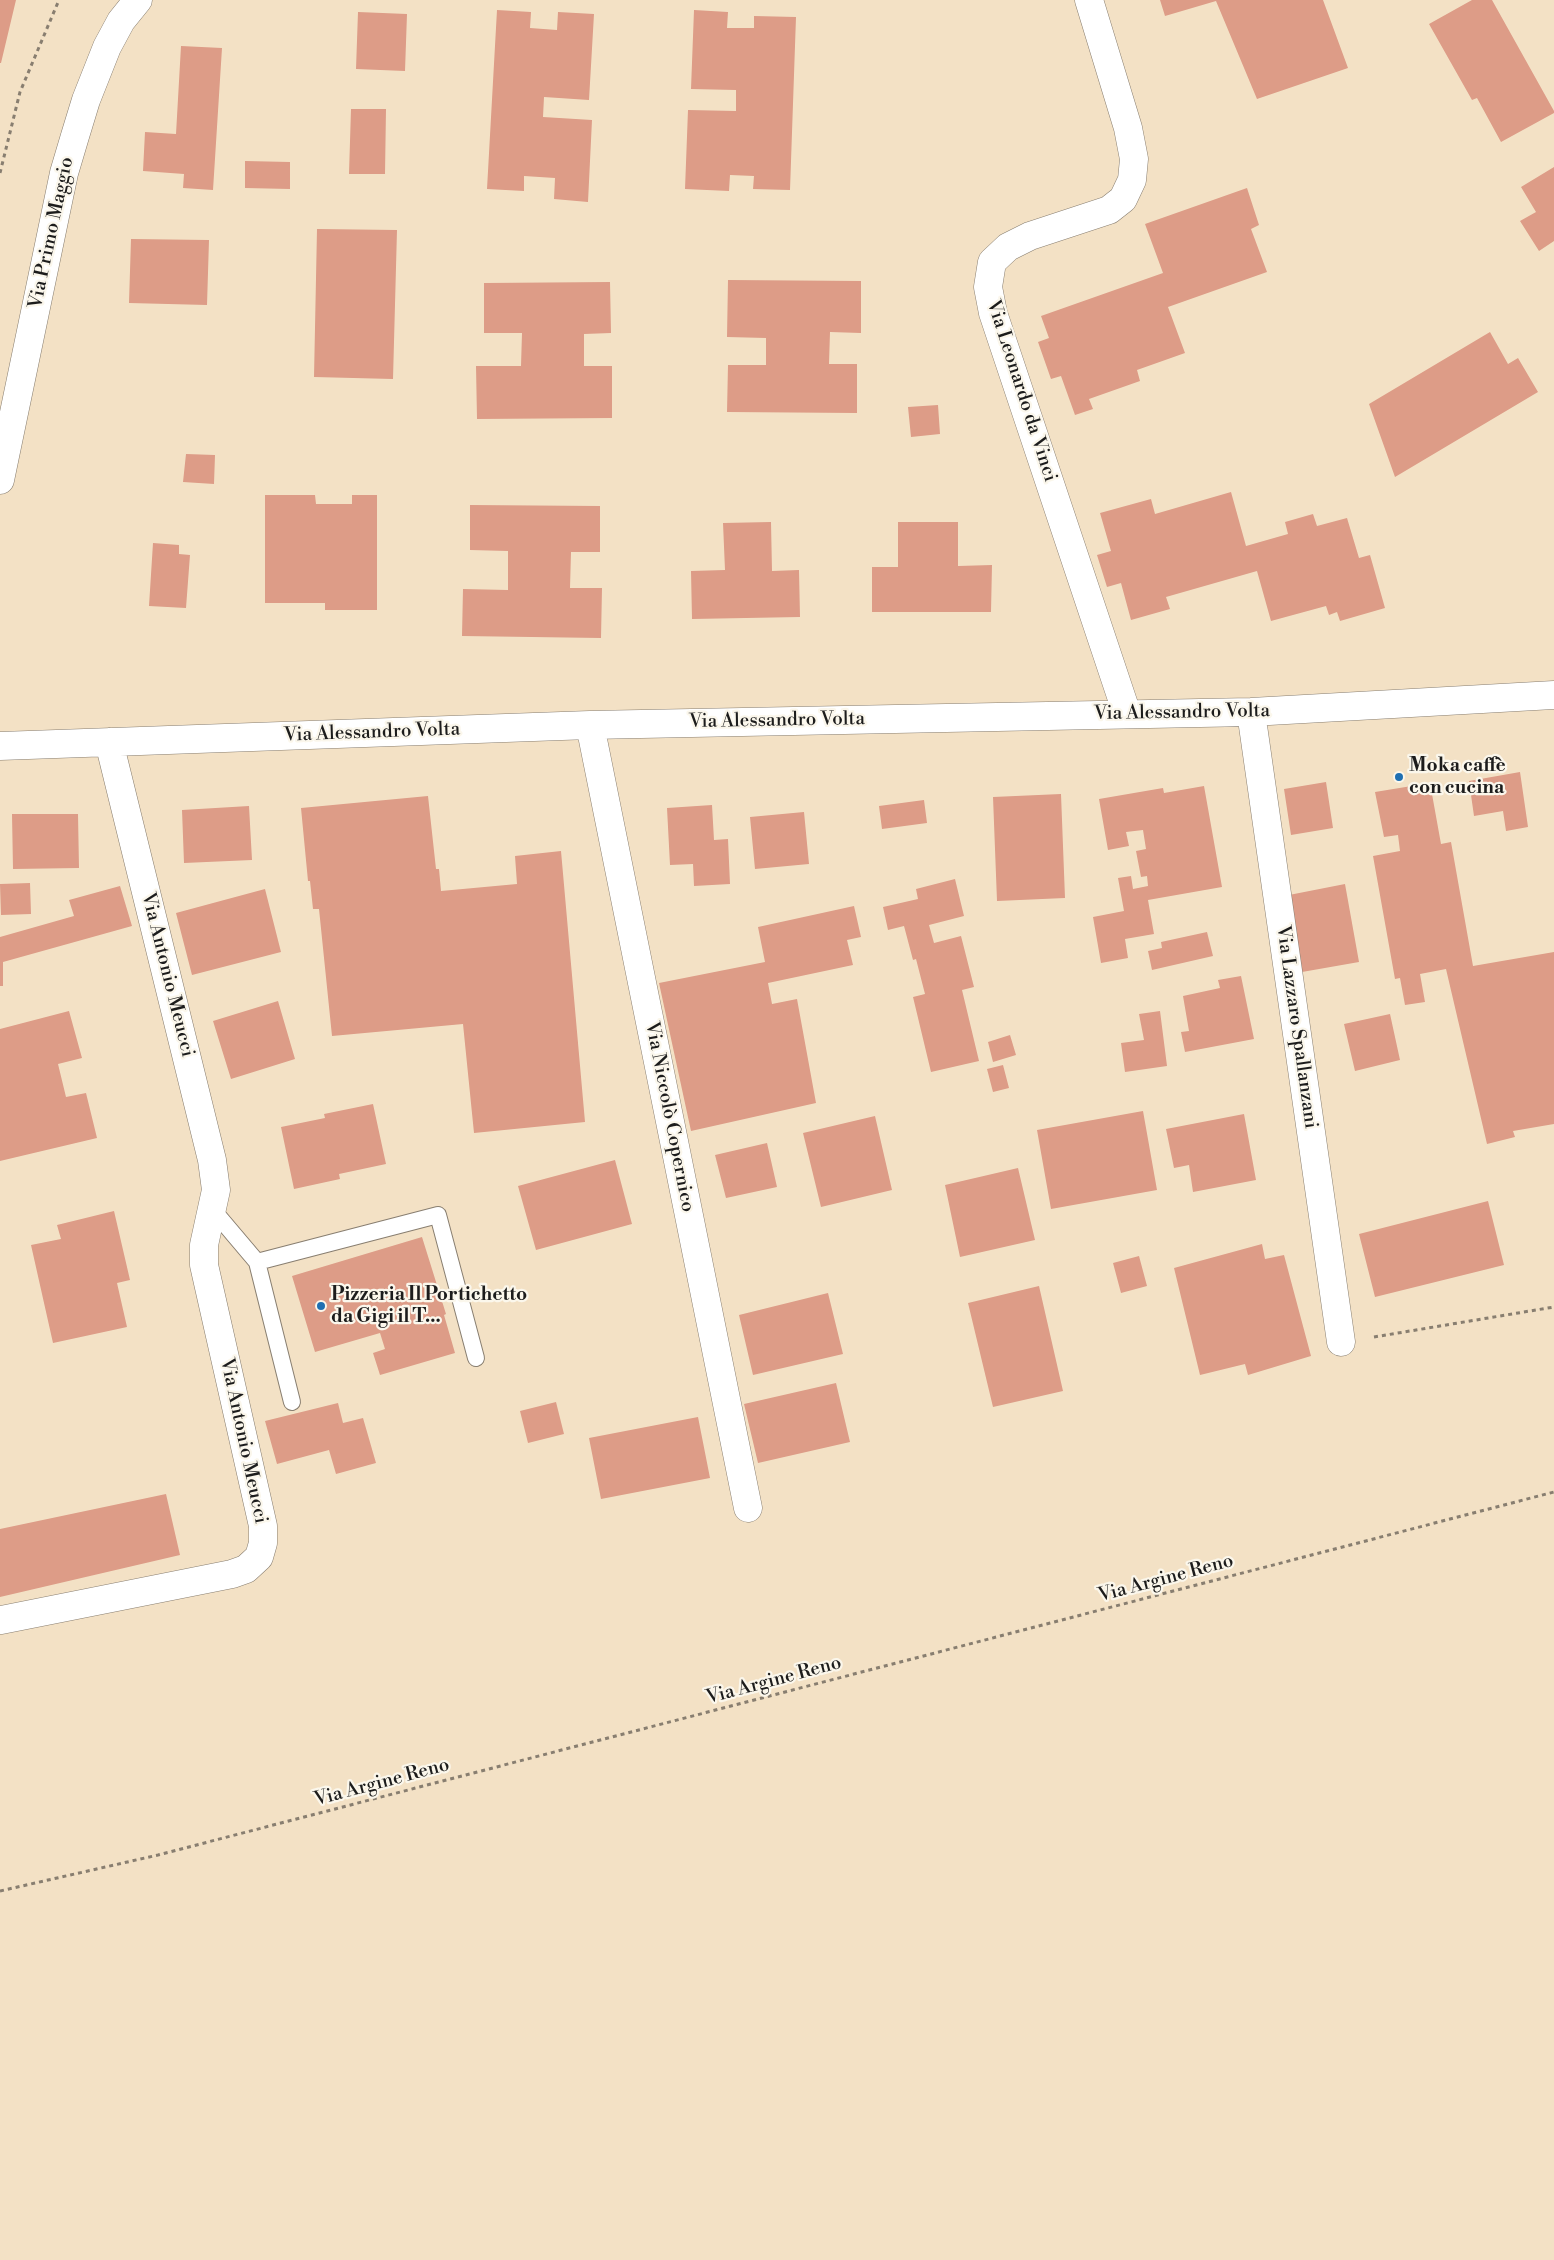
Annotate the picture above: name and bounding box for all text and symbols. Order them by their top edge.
street label: Via Primo Maggio [25,155,79,311]
street label: Via Leonardo da Vinci [981,297,1061,485]
street label: Via Alessandro Volta [1094,700,1270,726]
street label: Via Alessandro Volta [689,708,865,734]
street label: Via Alessandro Volta [283,719,461,747]
place label: Moka caffè con cucina [1409,755,1506,799]
marker: Moka caffè con cucina [1393,771,1405,783]
street label: Via Antonio Meucci [136,890,198,1060]
street label: Via Lazzaro Spallanzani [1270,924,1322,1130]
street label: Via Niccolò Copernico [639,1020,699,1214]
place label: Pizzeria Il Portichetto da Gigi il T... [331,1284,527,1328]
marker: Pizzeria Il Portichetto da Gigi il T... [315,1300,327,1312]
street label: Via Antonio Meucci [214,1356,272,1526]
street label: Via Argine Reno [1096,1550,1236,1608]
street label: Via Argine Reno [704,1652,844,1710]
street label: Via Argine Reno [312,1754,452,1812]

